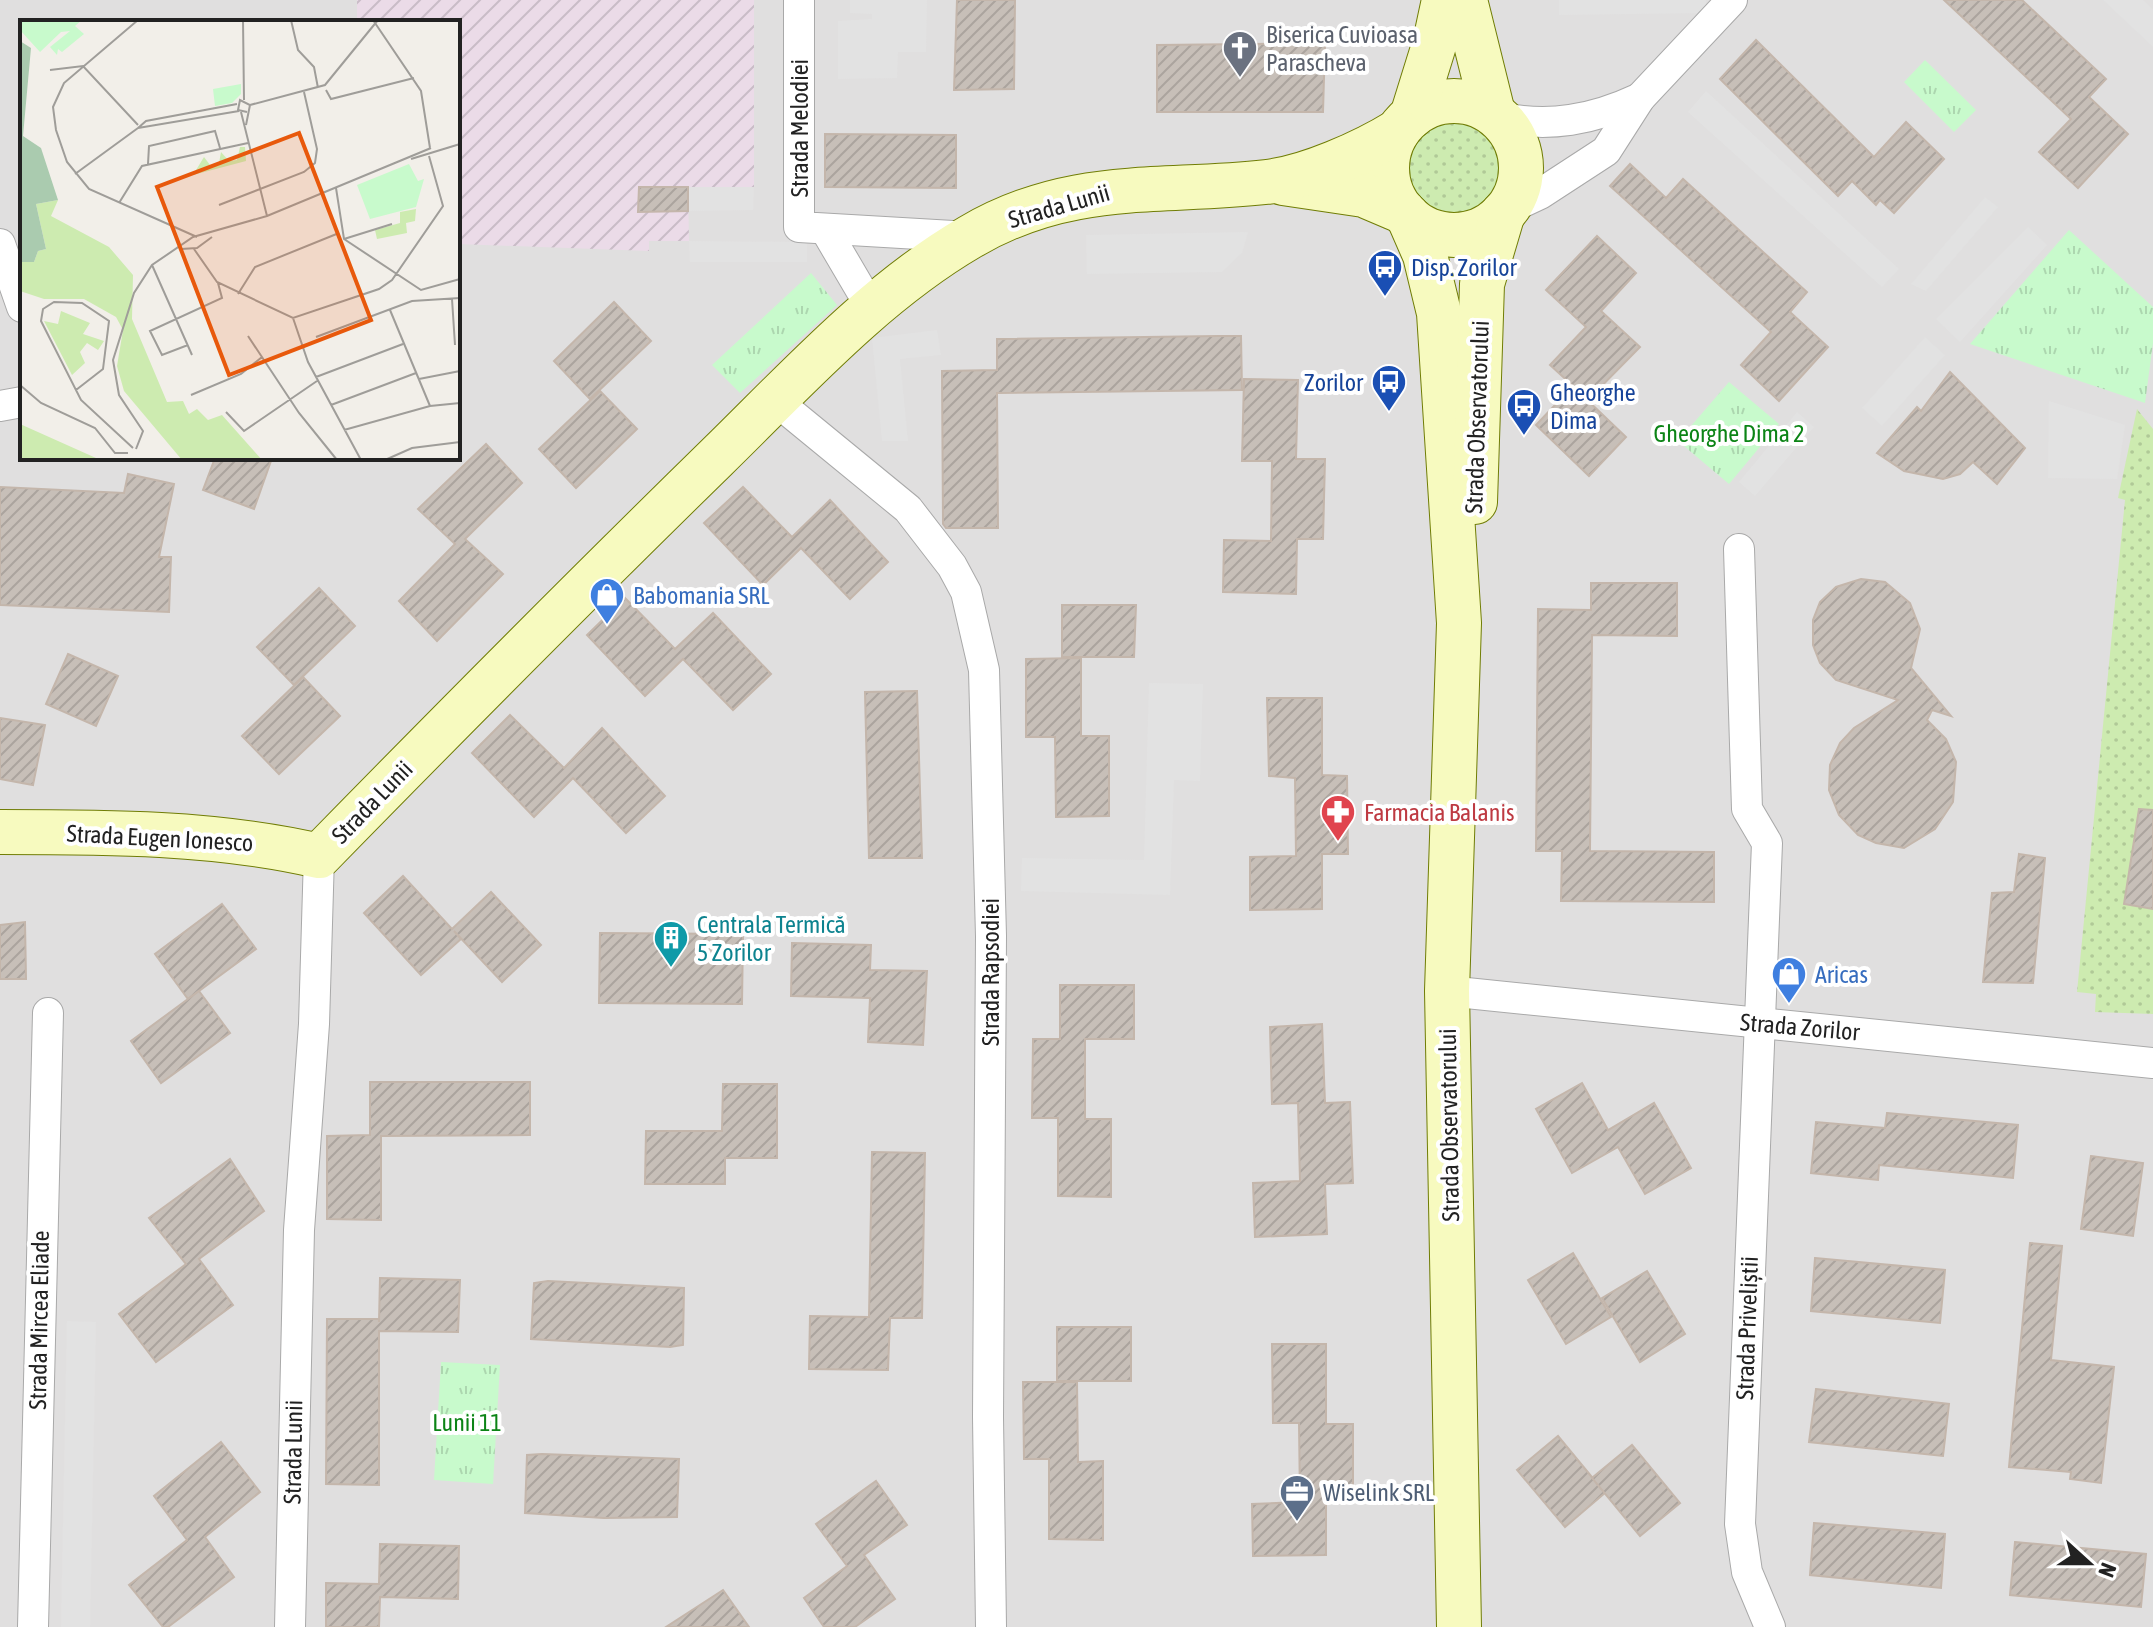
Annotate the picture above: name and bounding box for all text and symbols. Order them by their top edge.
inset map [20,20,460,460]
place label: Biserica Cuvioasa Parascheva [1266,21,1418,76]
church icon: Biserica Cuvioasa Parascheva [1221,29,1259,79]
street label: Strada Melodiei [786,59,813,197]
street label: Strada Lunii [1005,179,1113,233]
bus stop icon: Disp. Zorilor [1366,248,1404,298]
place label: Disp. Zorilor [1411,254,1517,281]
street label: Strada Observatorului [1460,320,1494,514]
bus stop icon: Zorilor [1370,363,1408,413]
place label: Zorilor [1304,369,1364,396]
place label: Gheorghe Dima [1550,379,1636,434]
bus stop icon: Gheorghe Dima [1505,387,1543,437]
park label: Gheorghe Dima 2 [1654,420,1804,447]
shop icon: Babomania SRL [588,576,626,626]
place label: Babomania SRL [633,582,770,609]
street label: Strada Lunii [326,755,418,849]
pharmacy icon: Farmacia Balanis [1319,793,1357,843]
place label: Farmacia Balanis [1364,799,1514,826]
street label: Strada Eugen Ionesco [66,820,254,856]
street label: Strada Rapsodiei [977,898,1004,1046]
place label: Centrala Termică 5 Zorilor [697,911,846,966]
building icon: Centrala Termică 5 Zorilor [652,919,690,969]
shop icon: Aricas [1770,955,1808,1005]
place label: Aricas [1815,961,1868,988]
street label: Strada Zorilor [1739,1008,1862,1046]
street label: Strada Observatorului [1434,1028,1464,1222]
street label: Strada Mircea Eliade [24,1230,54,1410]
street label: Strada Priveliștii [1731,1256,1763,1400]
street label: Strada Lunii [279,1400,307,1504]
park label: Lunii 11 [432,1409,502,1436]
office icon: Wiselink SRL [1278,1473,1316,1523]
place label: Wiselink SRL [1323,1479,1435,1506]
north arrow [2049,1523,2129,1603]
text: N [2093,1559,2122,1581]

